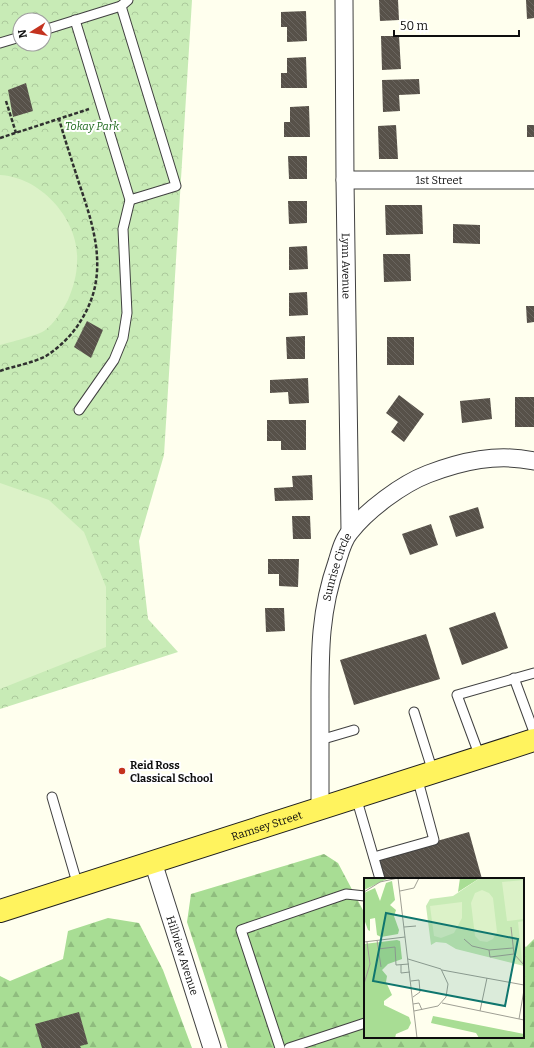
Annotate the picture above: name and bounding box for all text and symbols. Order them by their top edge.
north arrow [12,12,52,52]
scale bar [394,12,519,38]
text: 50 m [400,19,429,33]
text: N [15,28,30,39]
park label: Tokay Park [65,120,120,133]
street label: 1st Street [415,174,463,187]
street label: Lynn Avenue [339,233,353,299]
street label: Sunrise Circle [320,530,354,602]
place label: Reid Ross Classical School [130,759,213,785]
marker: Reid Ross Classical School [117,766,127,776]
street label: Ramsey Street [230,809,304,844]
inset map [364,878,524,1038]
street label: Hillview Avenue [163,914,201,997]

